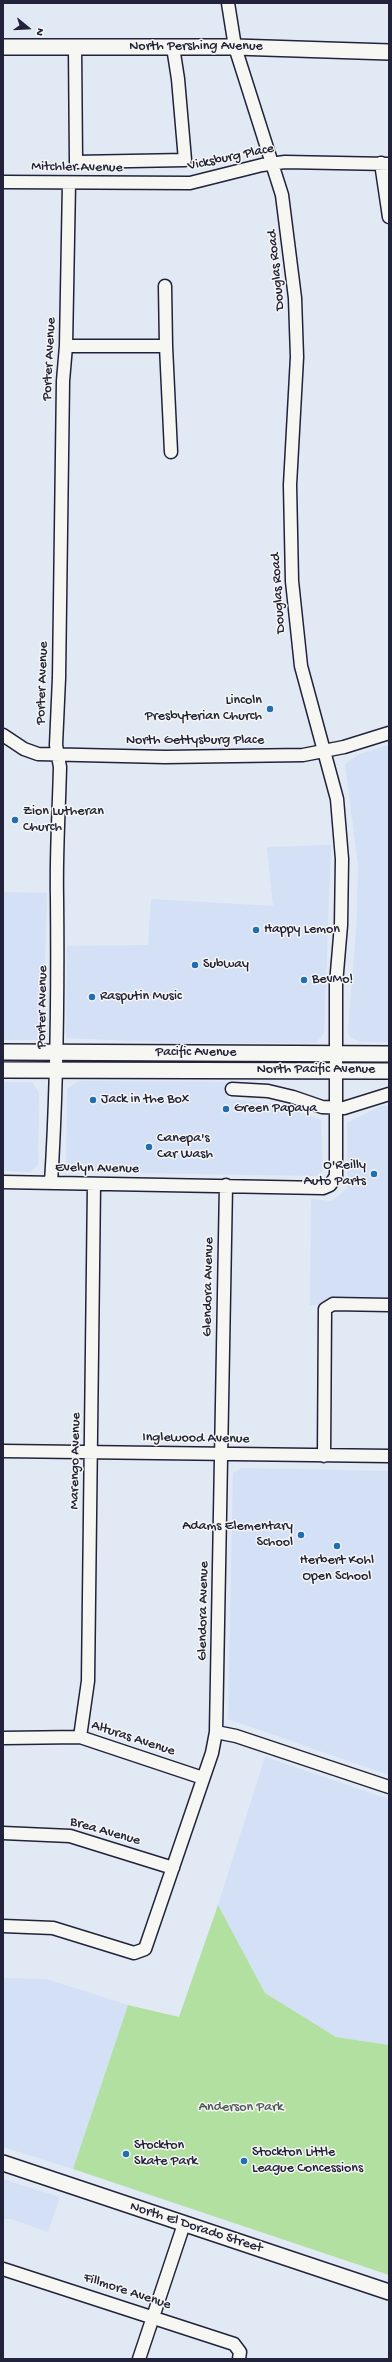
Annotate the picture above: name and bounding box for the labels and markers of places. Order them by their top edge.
place label: Lincoln Presbyterian Church [145,693,262,726]
marker: Lincoln Presbyterian Church [265,704,275,714]
place label: Zion Lutheran Church [23,804,104,836]
marker: Zion Lutheran Church [10,815,20,825]
place label: Happy Lemon [264,922,340,938]
marker: Happy Lemon [251,925,261,935]
place label: Subway [203,957,249,973]
marker: Subway [190,960,200,970]
place label: BevMo! [312,972,353,988]
marker: BevMo! [299,975,309,985]
place label: Rasputin Music [100,989,182,1005]
marker: Rasputin Music [87,992,97,1002]
place label: Jack in the Box [101,1092,189,1108]
marker: Jack in the Box [88,1095,98,1105]
place label: Green Papaya [234,1101,317,1117]
marker: Green Papaya [221,1104,231,1114]
place label: Canepa's Car Wash [157,1131,213,1164]
marker: Canepa's Car Wash [144,1142,154,1152]
place label: O'Reilly Auto Parts [304,1158,366,1190]
marker: O'Reilly Auto Parts [369,1169,379,1179]
place label: Adams Elementary School [182,1519,293,1552]
marker: Adams Elementary School [296,1530,306,1540]
marker: Herbert Kohl Open School [332,1541,342,1551]
place label: Herbert Kohl Open School [300,1553,374,1586]
place label: Stockton Skate Park [134,2138,197,2170]
place label: Stockton Little League Concessions [252,2145,363,2178]
marker: Stockton Skate Park [121,2149,131,2159]
marker: Stockton Little League Concessions [239,2156,249,2166]

